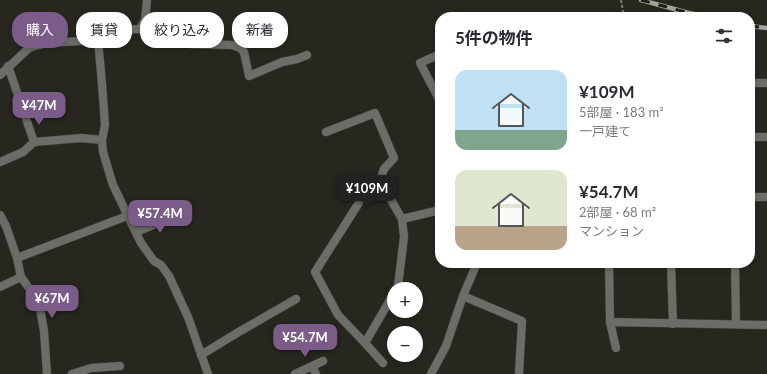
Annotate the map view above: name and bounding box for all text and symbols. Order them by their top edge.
chip: 購入 [12,12,68,48]
chip: 賃貸 [76,12,132,48]
chip: 絞り込み [140,12,224,48]
chip: 新着 [232,12,288,48]
icon: filters [713,25,735,47]
text: 5件の物件 [455,27,533,48]
text: ¥109M [579,81,635,102]
icon: home [487,86,535,134]
pin: ¥47M [15,92,63,126]
text: ¥47M [22,97,56,113]
text: 5部屋 · 183 m² [579,104,664,120]
text: 一戸建て [579,123,631,139]
pin: ¥109M [339,175,395,209]
text: ¥109M [346,180,388,196]
text: ¥54.7M [579,181,639,202]
icon: home [487,186,535,234]
pin: ¥57.4M [127,200,193,234]
text: 2部屋 · 68 m² [579,204,656,220]
text: ¥57.4M [137,205,183,221]
text: マンション [579,223,644,239]
map controls [387,282,423,362]
button: + [387,282,423,318]
pin: ¥67M [28,285,76,319]
text: ¥67M [35,290,69,306]
pin: ¥54.7M [272,324,338,358]
button: − [387,326,423,362]
text: ¥54.7M [282,329,328,345]

